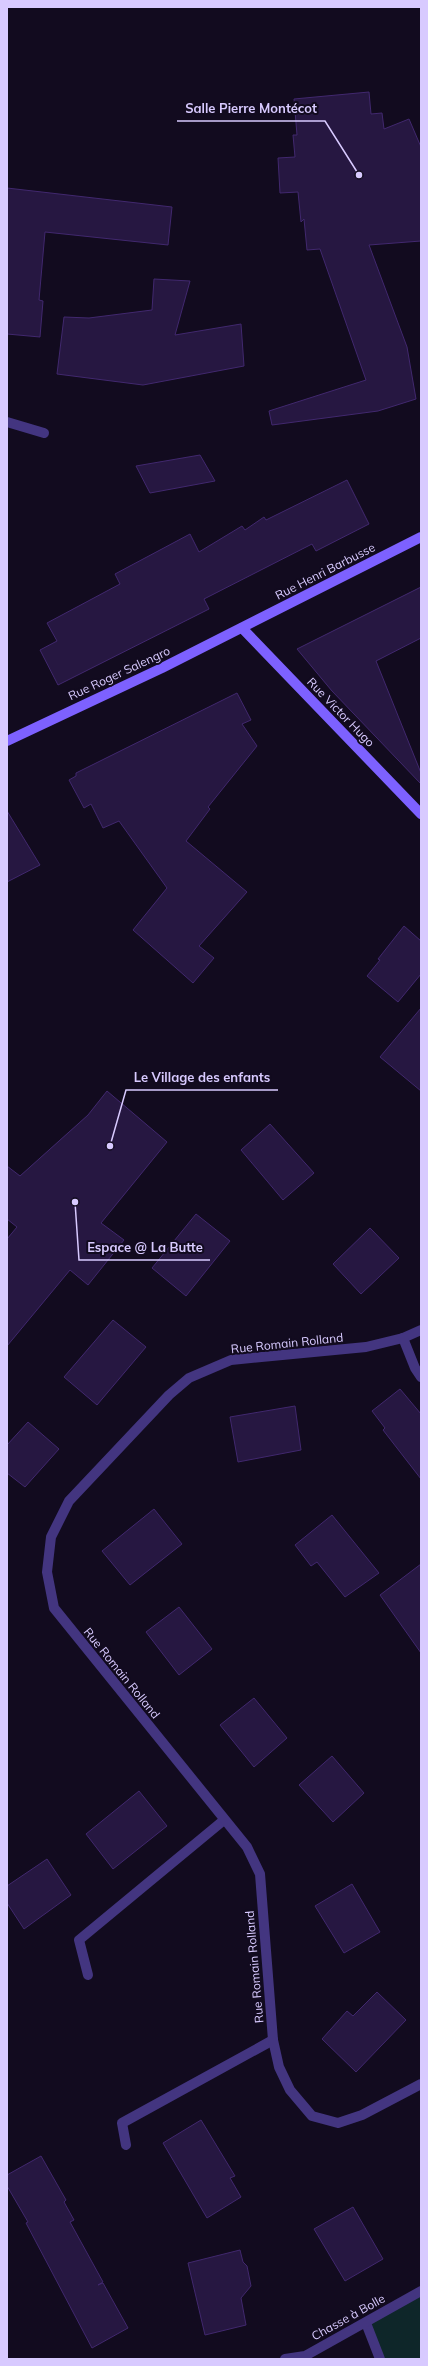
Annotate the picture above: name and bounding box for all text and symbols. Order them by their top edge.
callout: Salle Pierre Montécot [177,96,325,121]
text: Salle Pierre Montécot [185,100,317,116]
street label: Rue Henri Barbusse [272,539,378,603]
street label: Rue Roger Salengro [66,643,172,703]
street label: Rue Victor Hugo [304,674,378,750]
callout: Le Village des enfants [126,1065,278,1090]
text: Le Village des enfants [134,1069,270,1085]
callout: Espace @ La Butte [79,1235,210,1260]
text: Espace @ La Butte [87,1239,203,1255]
street label: Rue Romain Rolland [230,1330,344,1356]
street label: Rue Romain Rolland [81,1624,163,1722]
street label: Rue Romain Rolland [242,1910,266,2024]
street label: Chasse à Bolle [309,2291,387,2343]

